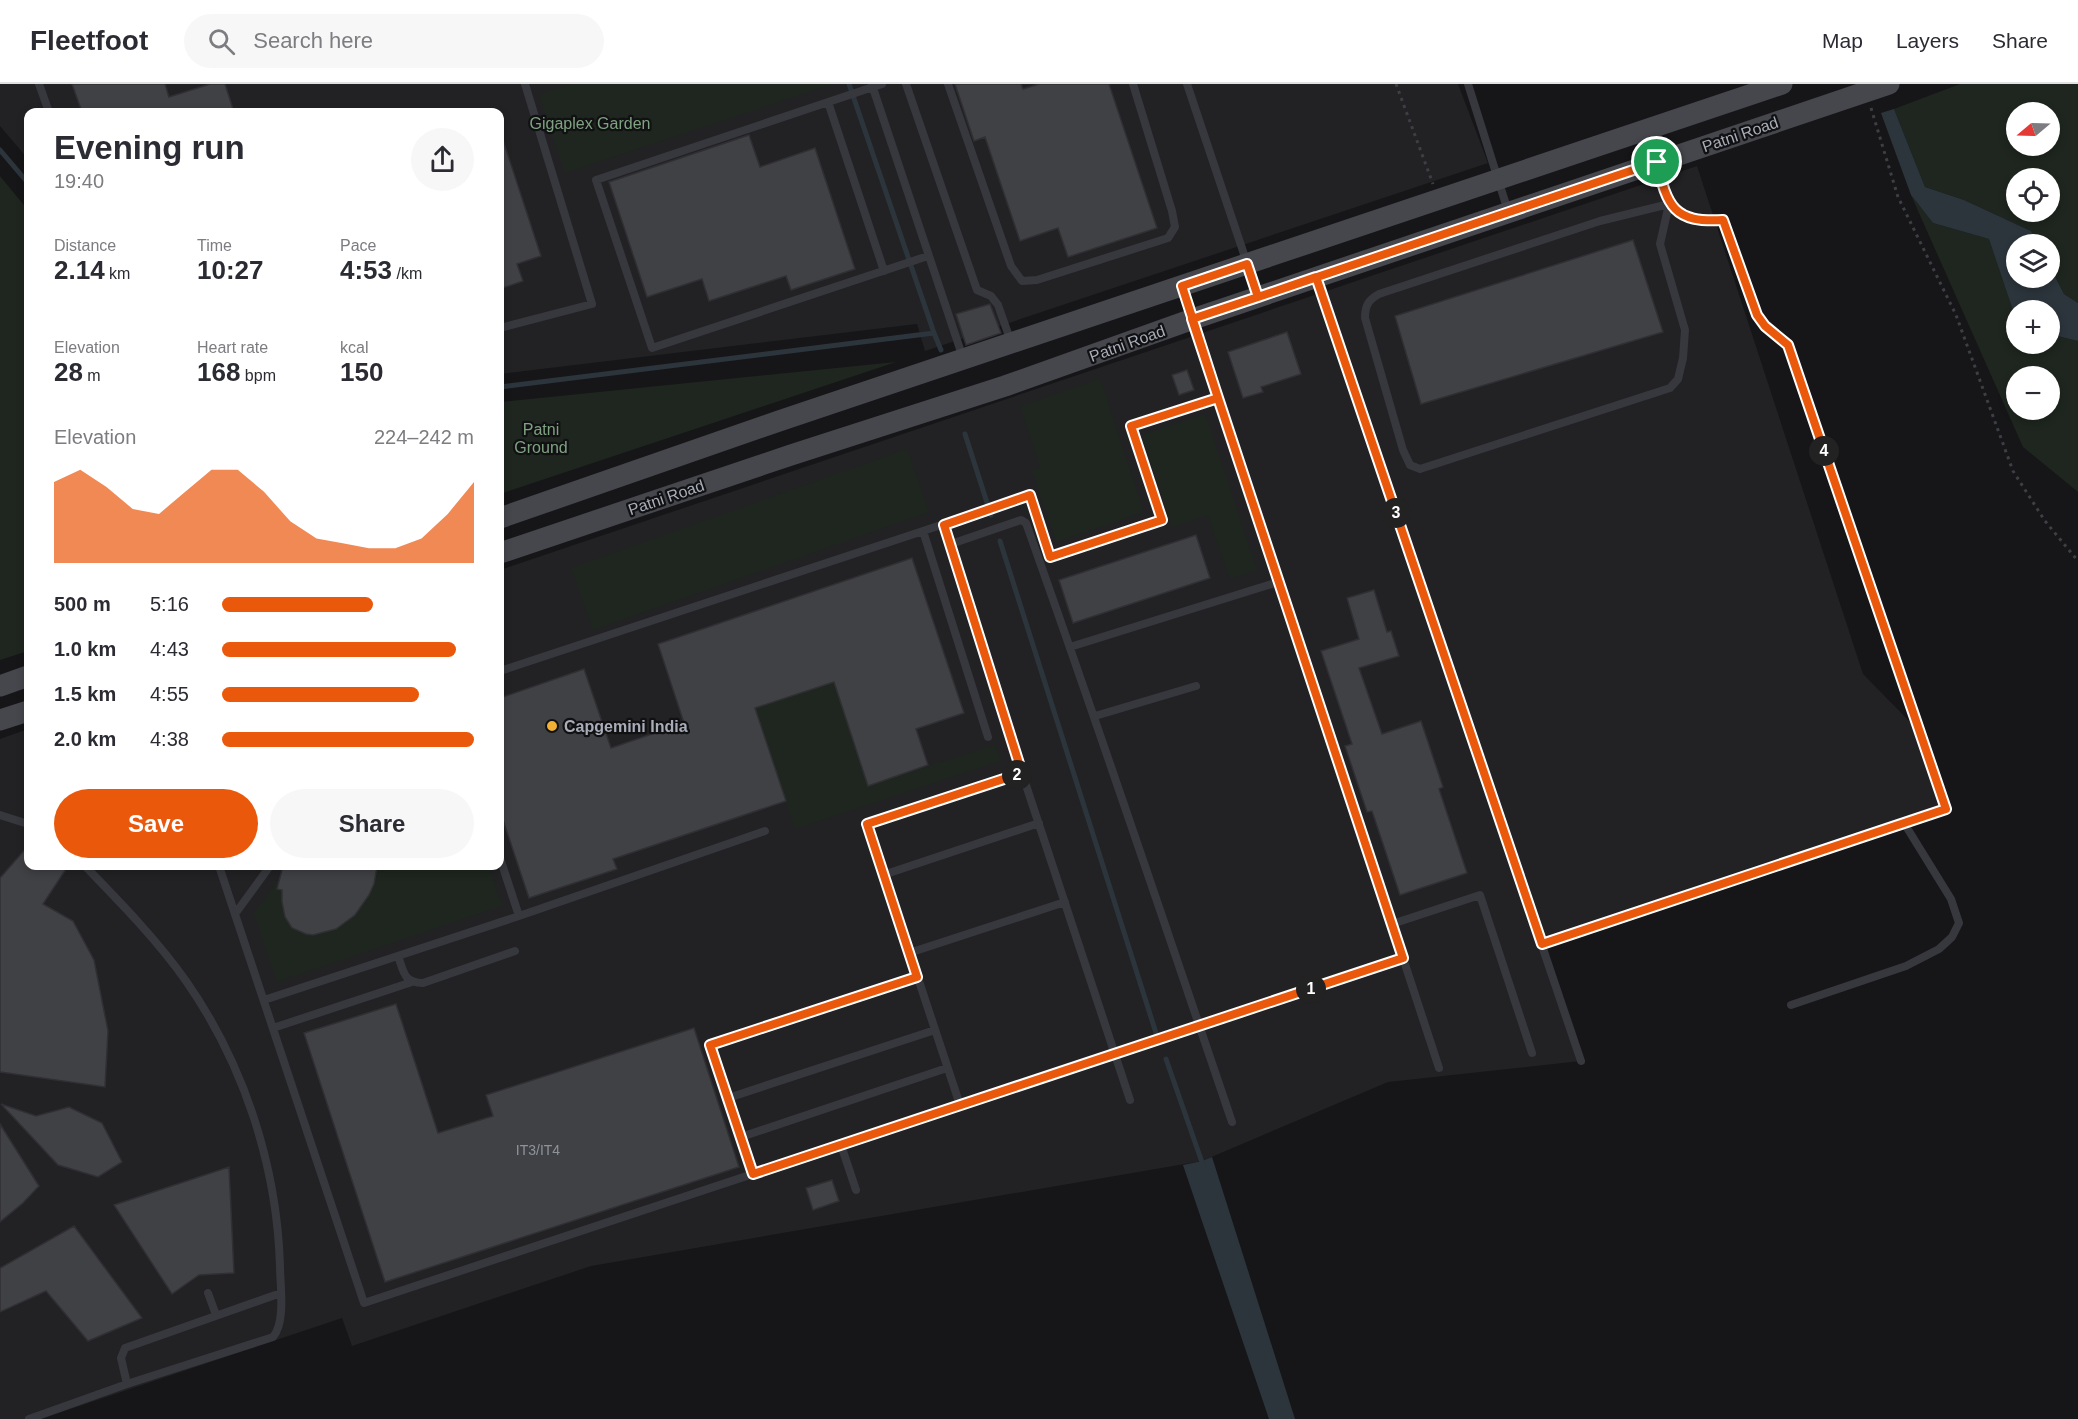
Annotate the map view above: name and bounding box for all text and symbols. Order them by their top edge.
search box [184,14,604,68]
text: Fleetfoot [30,25,148,56]
icon: search [205,25,238,58]
text: Search here [253,28,373,53]
text: Map [1822,29,1863,52]
text: Layers [1896,29,1959,52]
text: Share [1992,29,2048,52]
north arrow [2006,102,2060,156]
map controls [2006,102,2060,420]
street label: Patni Road [1700,114,1780,155]
park label: Gigaplex Garden [530,115,650,132]
button: share [411,128,474,191]
text: Evening run [54,129,245,166]
pin [1631,136,1682,187]
icon: arrive [1640,145,1673,178]
button: locate [2006,168,2060,222]
text: 19:40 [54,170,104,192]
button: layers [2006,234,2060,288]
text: Distance [54,237,116,254]
text: Time [197,237,232,254]
text: Pace [340,237,376,254]
text: 2.14 [54,255,105,285]
text: 10:27 [197,255,264,285]
text: 4:53 [340,255,392,285]
text: km [105,265,130,282]
text: /km [392,265,422,282]
button: + [2006,300,2060,354]
street label: Patni Road [1087,322,1167,365]
text: Elevation [54,339,120,356]
text: Heart rate [197,339,268,356]
text: kcal [340,339,368,356]
text: 28 [54,357,83,387]
text: 168 [197,357,240,387]
text: 150 [340,357,383,387]
button: − [2006,366,2060,420]
text: m [83,367,101,384]
text: bpm [240,367,276,384]
park label: Patni Ground [514,421,568,456]
text: Elevation [54,426,136,448]
text: 224–242 m [374,426,474,448]
pin: 4 [1809,436,1839,466]
text: 4 [1820,442,1828,459]
street label: Patni Road [626,477,706,518]
pin: 3 [1381,498,1411,528]
text: 3 [1392,504,1400,521]
text: 500 m [54,593,111,615]
text: 5:16 [150,593,189,615]
text: 1.0 km [54,638,116,660]
text: 4:43 [150,638,189,660]
text: 1.5 km [54,683,116,705]
text: 4:55 [150,683,189,705]
place label: Capgemini India [564,718,688,735]
marker: Capgemini India [545,719,559,733]
text: 2.0 km [54,728,116,750]
text: 4:38 [150,728,189,750]
pin: 2 [1002,760,1032,790]
text: 2 [1013,766,1021,783]
button: Save [54,789,258,858]
button: Share [270,789,474,858]
pin: 1 [1296,974,1326,1004]
text: 1 [1307,980,1315,997]
house number: IT3/IT4 [516,1142,560,1158]

